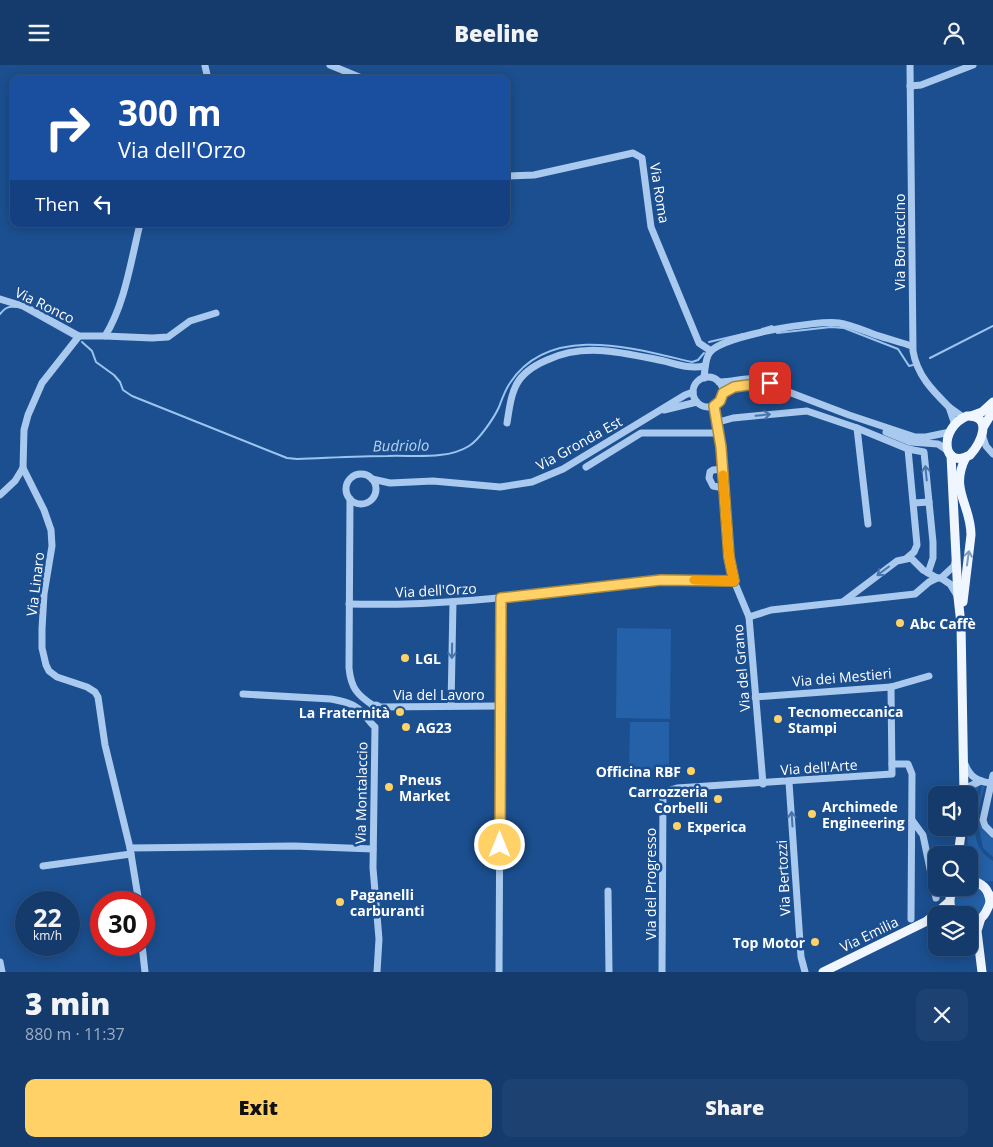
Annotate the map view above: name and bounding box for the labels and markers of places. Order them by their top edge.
pin [749,362,791,404]
place label: Abc Caffè [910,614,976,633]
marker: Abc Caffè [894,617,906,629]
place label: LGL [415,649,441,668]
marker: LGL [399,652,411,664]
place label: Tecnomeccanica Stampi [788,702,903,737]
place label: La Fraternità [299,703,390,722]
marker: La Fraternità [394,706,406,718]
marker: Tecnomeccanica Stampi [772,713,784,725]
place label: AG23 [416,718,452,737]
marker: AG23 [400,721,412,733]
place label: Officina RBF [596,762,681,781]
marker: Officina RBF [685,765,697,777]
place label: Pneus Market [399,770,450,805]
marker: Pneus Market [383,781,395,793]
place label: Carrozzeria Corbelli [628,782,708,817]
marker: Carrozzeria Corbelli [712,793,724,805]
place label: Archimede Engineering [822,797,905,832]
marker: Archimede Engineering [806,808,818,820]
place label: Experica [687,817,746,836]
marker: Experica [671,820,683,832]
place label: Paganelli carburanti [350,885,424,920]
marker: Paganelli carburanti [334,896,346,908]
place label: Top Motor [733,933,806,952]
marker: Top Motor [809,936,821,948]

